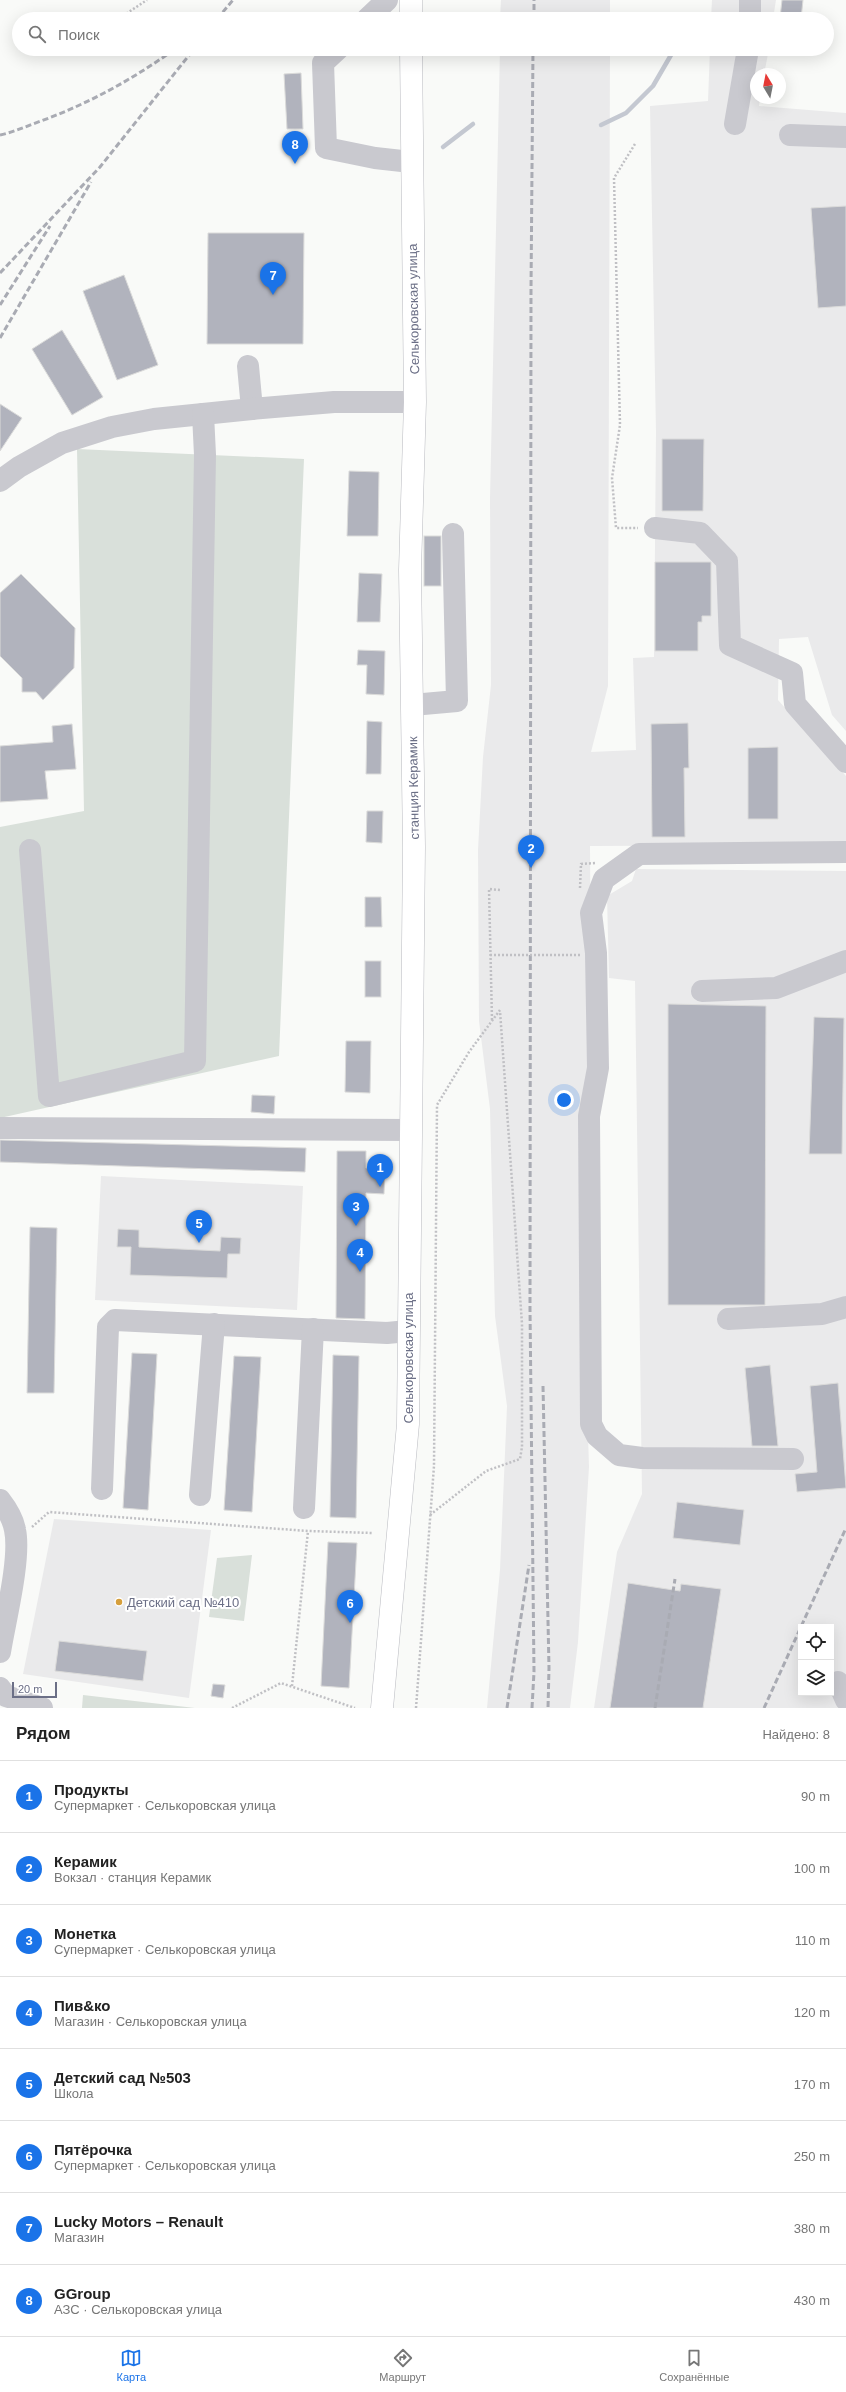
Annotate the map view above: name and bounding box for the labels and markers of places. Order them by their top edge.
pin: 8 [282,131,308,164]
pin: 7 [260,262,286,295]
pin: 2 [518,835,544,868]
pin: 1 [367,1154,393,1187]
pin: 3 [343,1193,369,1226]
pin: 5 [186,1210,212,1243]
pin: 4 [347,1239,373,1272]
pin: 6 [337,1590,363,1623]
place label: Детский сад №410 [127,1595,239,1610]
marker: Детский сад №410 [114,1597,124,1607]

